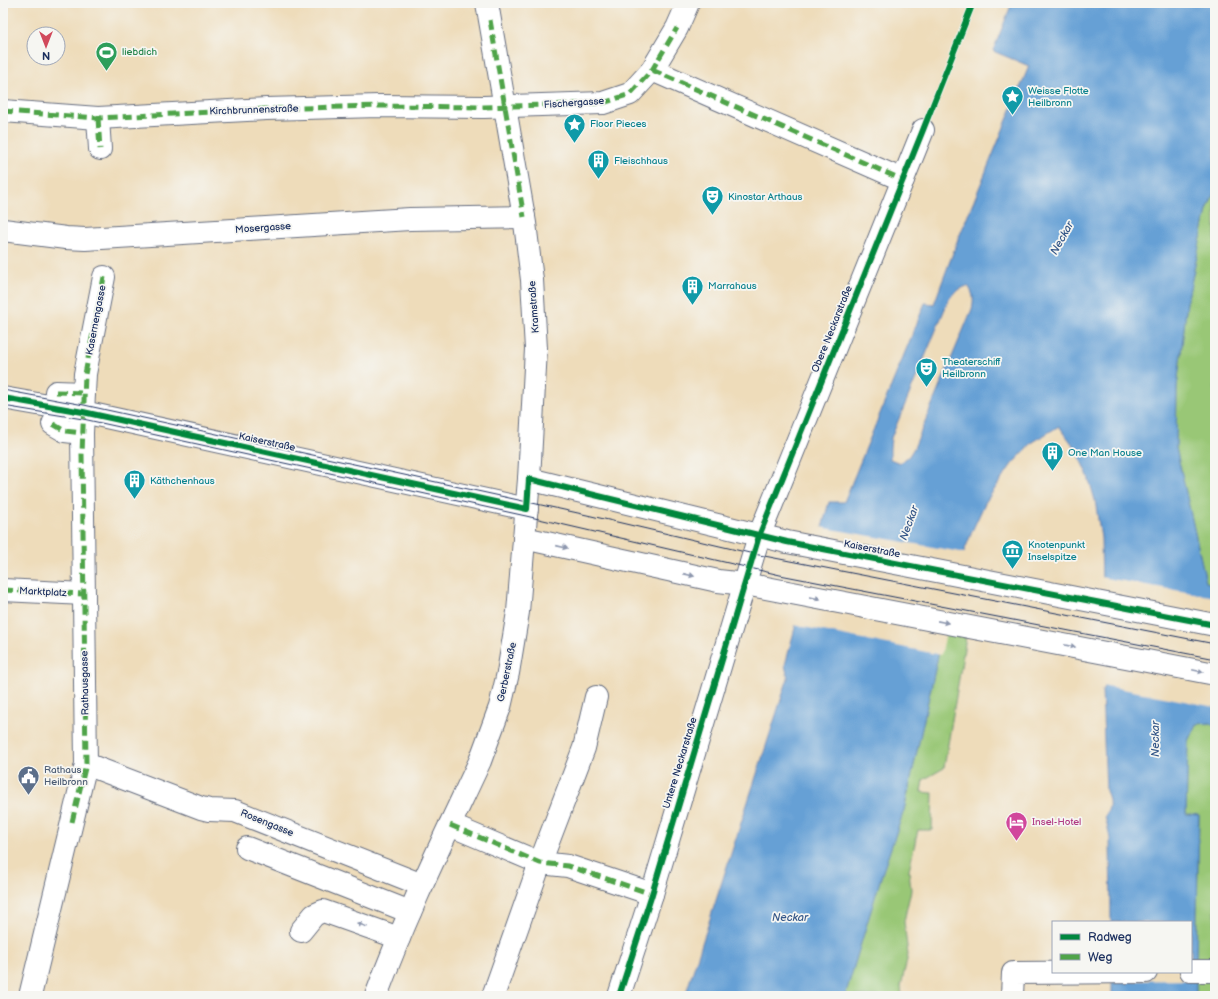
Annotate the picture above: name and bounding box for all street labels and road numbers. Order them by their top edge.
street label: Fischergasse [543,95,605,111]
street label: Kirchbrunnenstraße [209,102,299,118]
street label: Mosergasse [235,220,291,236]
street label: Kramstraße [526,280,542,334]
street label: Kasernengasse [83,284,109,356]
street label: Obere Neckarstraße [809,284,855,374]
street label: Kaiserstraße [238,430,296,454]
street label: Kaiserstraße [843,538,901,560]
street label: Marktplatz [19,585,67,599]
street label: Gerberstraße [495,641,519,703]
street label: Rathausgasse [78,650,92,716]
street label: Untere Neckarstraße [660,716,700,810]
street label: Rosengasse [239,807,296,839]

